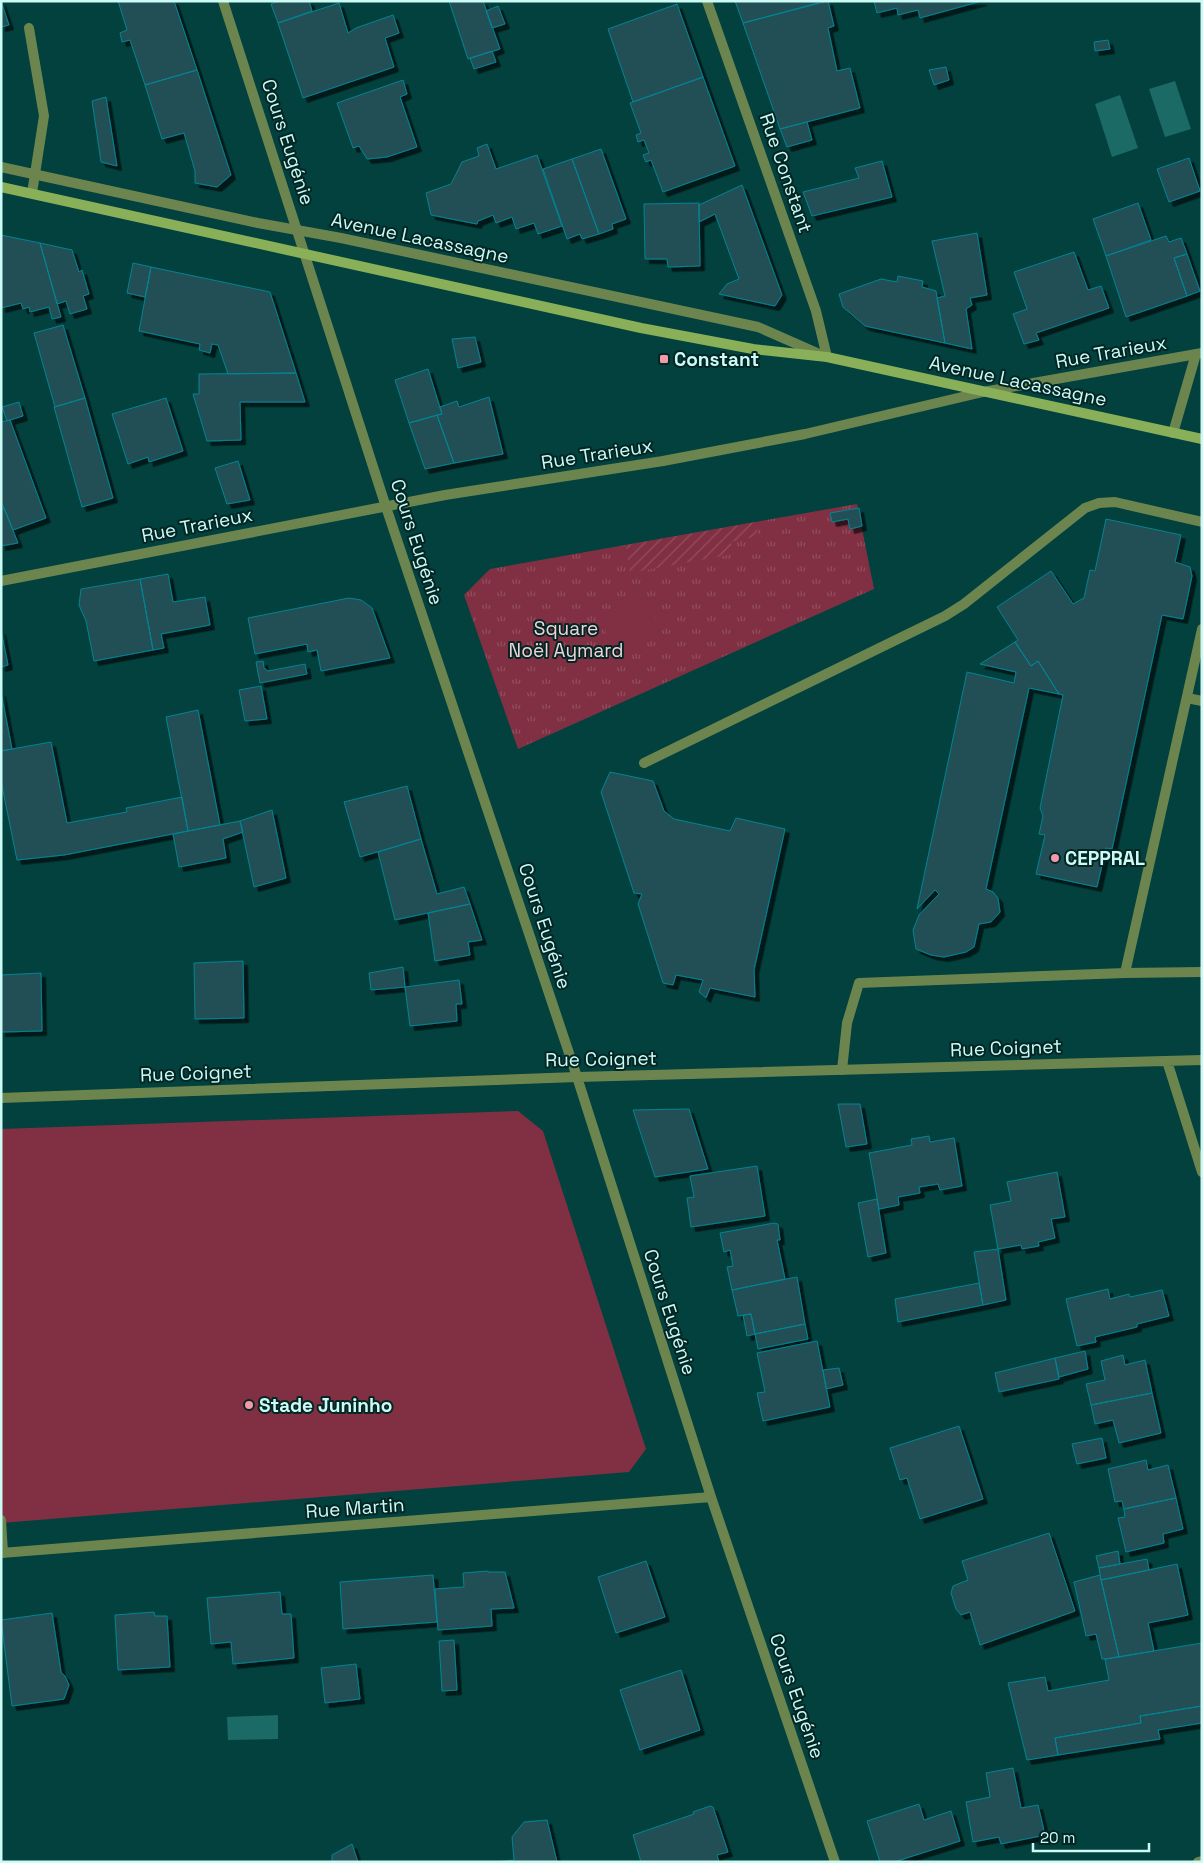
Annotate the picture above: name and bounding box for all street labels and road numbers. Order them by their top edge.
street label: Cours Eugénie [256,76,320,208]
street label: Rue Constant [754,110,818,236]
street label: Avenue Lacassagne [329,207,511,269]
street label: Rue Trarieux [1053,330,1169,374]
street label: Avenue Lacassagne [927,350,1109,412]
street label: Rue Trarieux [539,433,655,475]
street label: Cours Eugénie [385,476,449,608]
street label: Rue Trarieux [139,502,255,548]
street label: Cours Eugénie [513,860,577,992]
street label: Rue Coignet [950,1034,1062,1062]
street label: Rue Coignet [545,1046,657,1072]
street label: Rue Coignet [140,1059,252,1087]
street label: Cours Eugénie [638,1246,702,1378]
street label: Rue Martin [305,1492,405,1524]
street label: Cours Eugénie [764,1630,830,1762]

